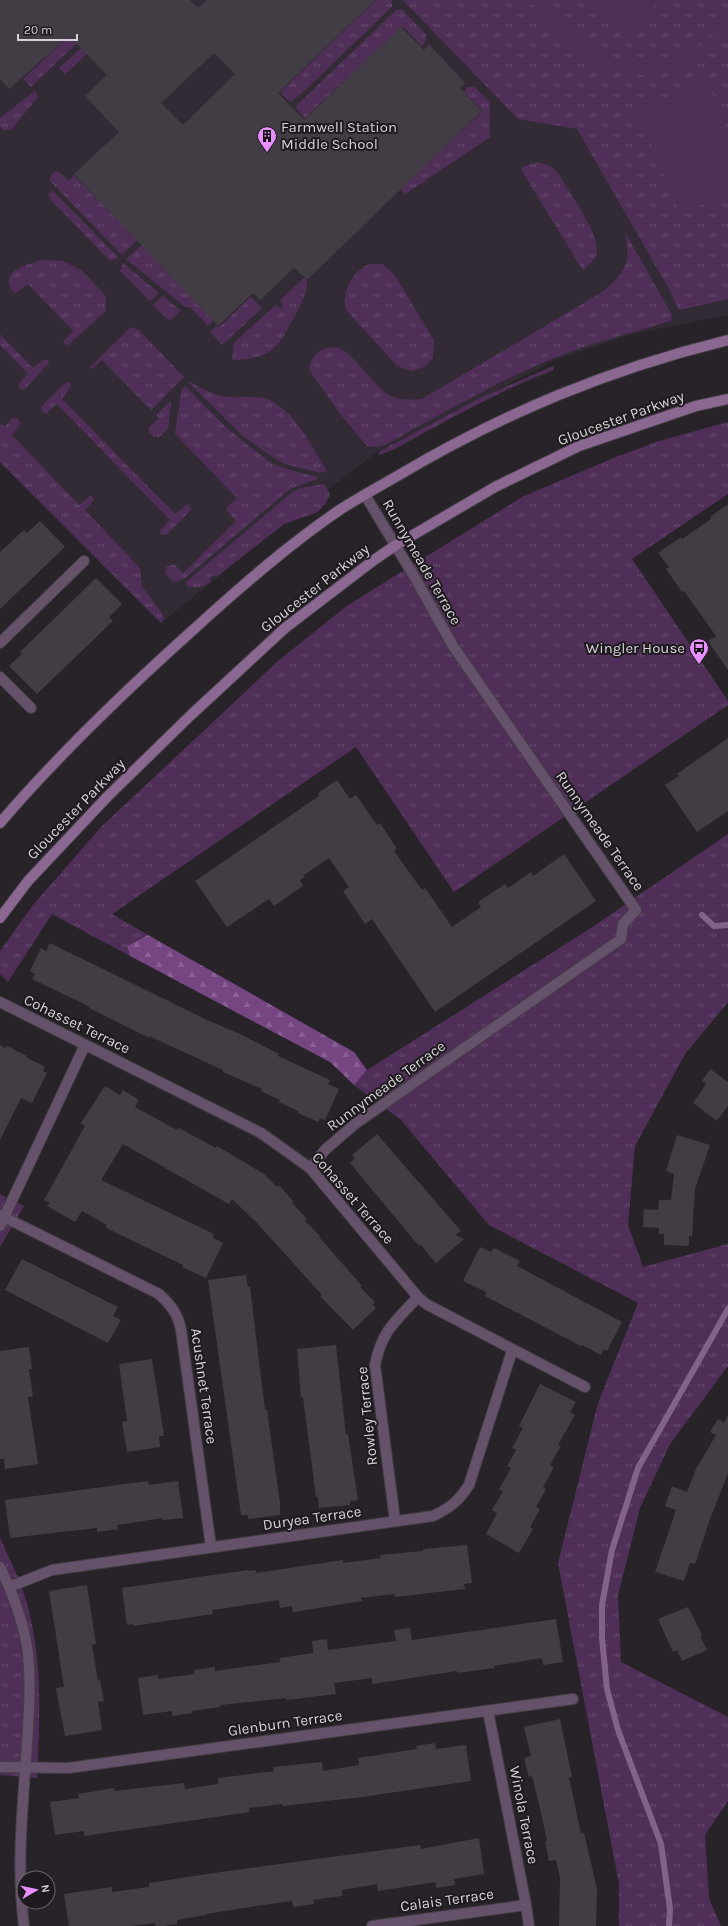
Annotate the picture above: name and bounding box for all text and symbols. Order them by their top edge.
scale bar [18,16,77,42]
text: 20 m [24,23,52,37]
place label: Farmwell Station Middle School [281,118,397,153]
building icon: Farmwell Station Middle School [256,125,278,153]
street label: Gloucester Parkway [555,387,687,449]
street label: Runnymeade Terrace [379,496,465,628]
street label: Gloucester Parkway [257,540,373,636]
bus stop icon: Wingler House [688,637,710,665]
place label: Wingler House [586,639,685,657]
street label: Gloucester Parkway [23,755,129,863]
street label: Runnymeade Terrace [552,768,648,894]
street label: Cohasset Terrace [21,990,133,1058]
street label: Runnymeade Terrace [323,1037,449,1135]
street label: Cohasset Terrace [308,1148,398,1248]
street label: Acushnet Terrace [187,1327,221,1445]
street label: Rowley Terrace [353,1366,381,1466]
street label: Duryea Terrace [261,1502,363,1534]
street label: Glenburn Terrace [227,1706,343,1740]
street label: Winola Terrace [506,1764,542,1866]
north arrow [16,1870,56,1910]
text: N [38,1884,52,1893]
street label: Calais Terrace [399,1885,495,1915]

